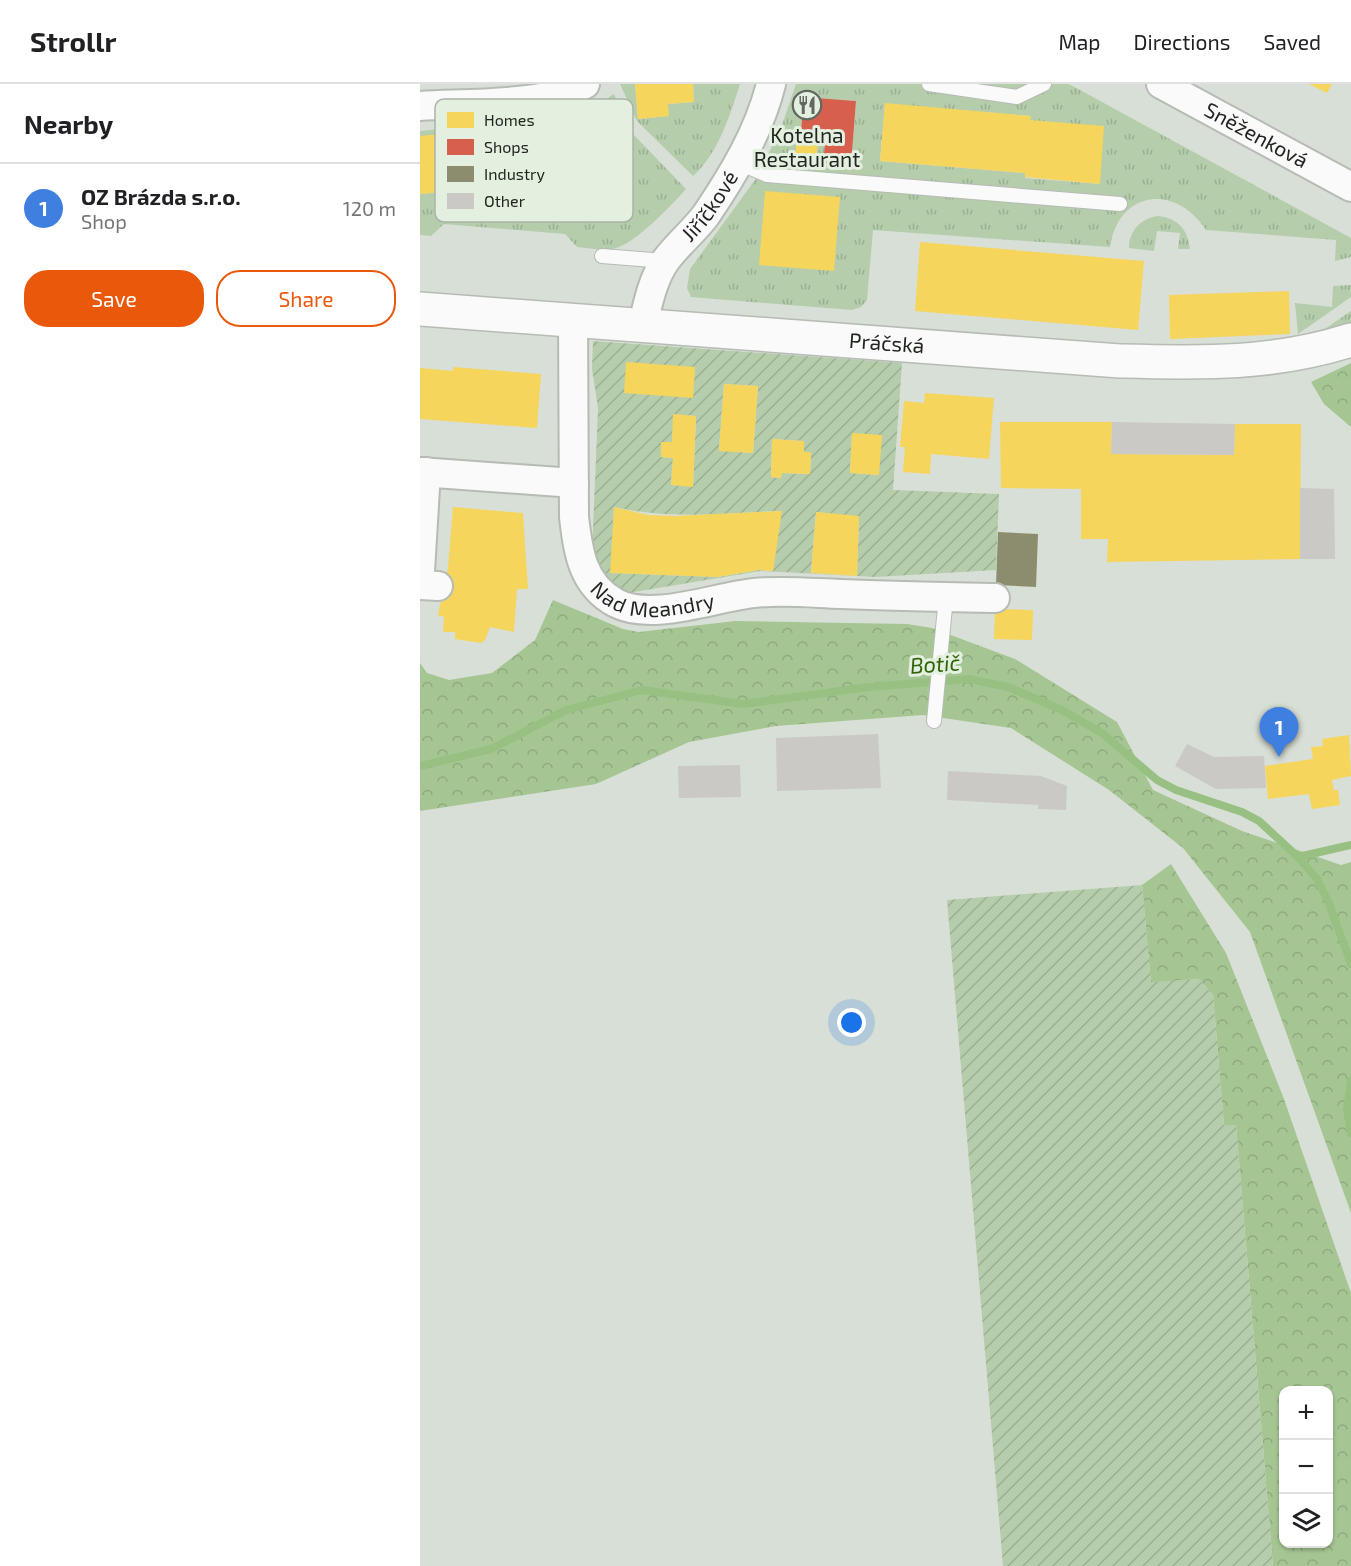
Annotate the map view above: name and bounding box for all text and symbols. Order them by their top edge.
text: Strollr [30,24,116,58]
text: Map [1058,29,1101,54]
text: Directions [1134,29,1230,54]
text: Saved [1263,29,1321,54]
restaurant icon: Kotelna Restaurant [791,89,823,121]
street label: Sněženková [1201,96,1313,172]
legend [435,99,633,222]
text: Nearby [24,108,113,139]
text: Homes [484,110,535,129]
place label: Kotelna Restaurant [754,122,860,171]
text: Shops [484,137,529,156]
text: Industry [484,164,545,183]
street label: Jiříčkové [675,166,742,246]
text: OZ Brázda s.r.o. [81,183,241,209]
text: Other [484,191,526,210]
text: 1 [39,196,48,220]
text: 120 m [343,196,396,220]
text: Shop [81,209,127,233]
button: Save [24,270,204,327]
button: Share [216,270,396,327]
street label: Práčská [848,327,925,357]
street label: Nad Meandry [586,575,716,621]
water label: Botič [909,648,961,678]
pin: 1 [1260,708,1298,757]
your location [837,1008,866,1037]
map controls [1279,1386,1333,1548]
button: + [1279,1386,1333,1440]
button: − [1279,1440,1333,1494]
button: layers [1279,1494,1333,1548]

